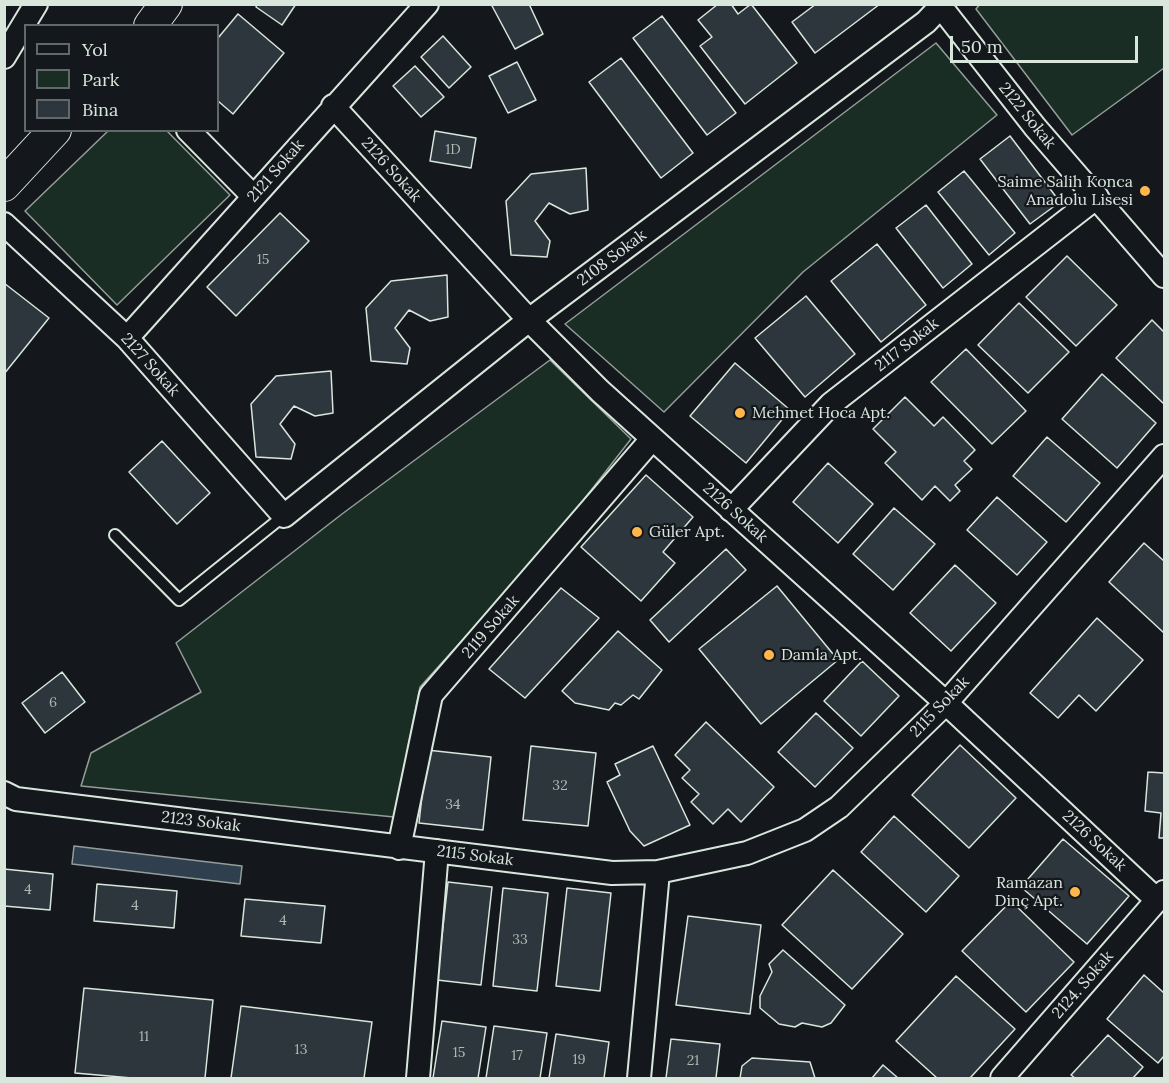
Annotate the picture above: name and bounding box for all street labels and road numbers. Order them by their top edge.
street label: 2122 Sokak [994,79,1060,153]
street label: 2126 Sokak [357,134,425,206]
street label: 2121 Sokak [244,136,308,206]
street label: 2108 Sokak [574,226,650,290]
street label: 2117 Sokak [871,314,943,376]
street label: 2127 Sokak [117,329,183,401]
street label: 2126 Sokak [699,479,771,547]
street label: 2119 Sokak [458,591,524,663]
street label: 2115 Sokak [906,673,974,741]
street label: 2126 Sokak [1058,807,1130,875]
street label: 2123 Sokak [160,808,242,836]
street label: 2115 Sokak [436,842,514,870]
street label: 2124. Sokak [1048,947,1118,1023]

